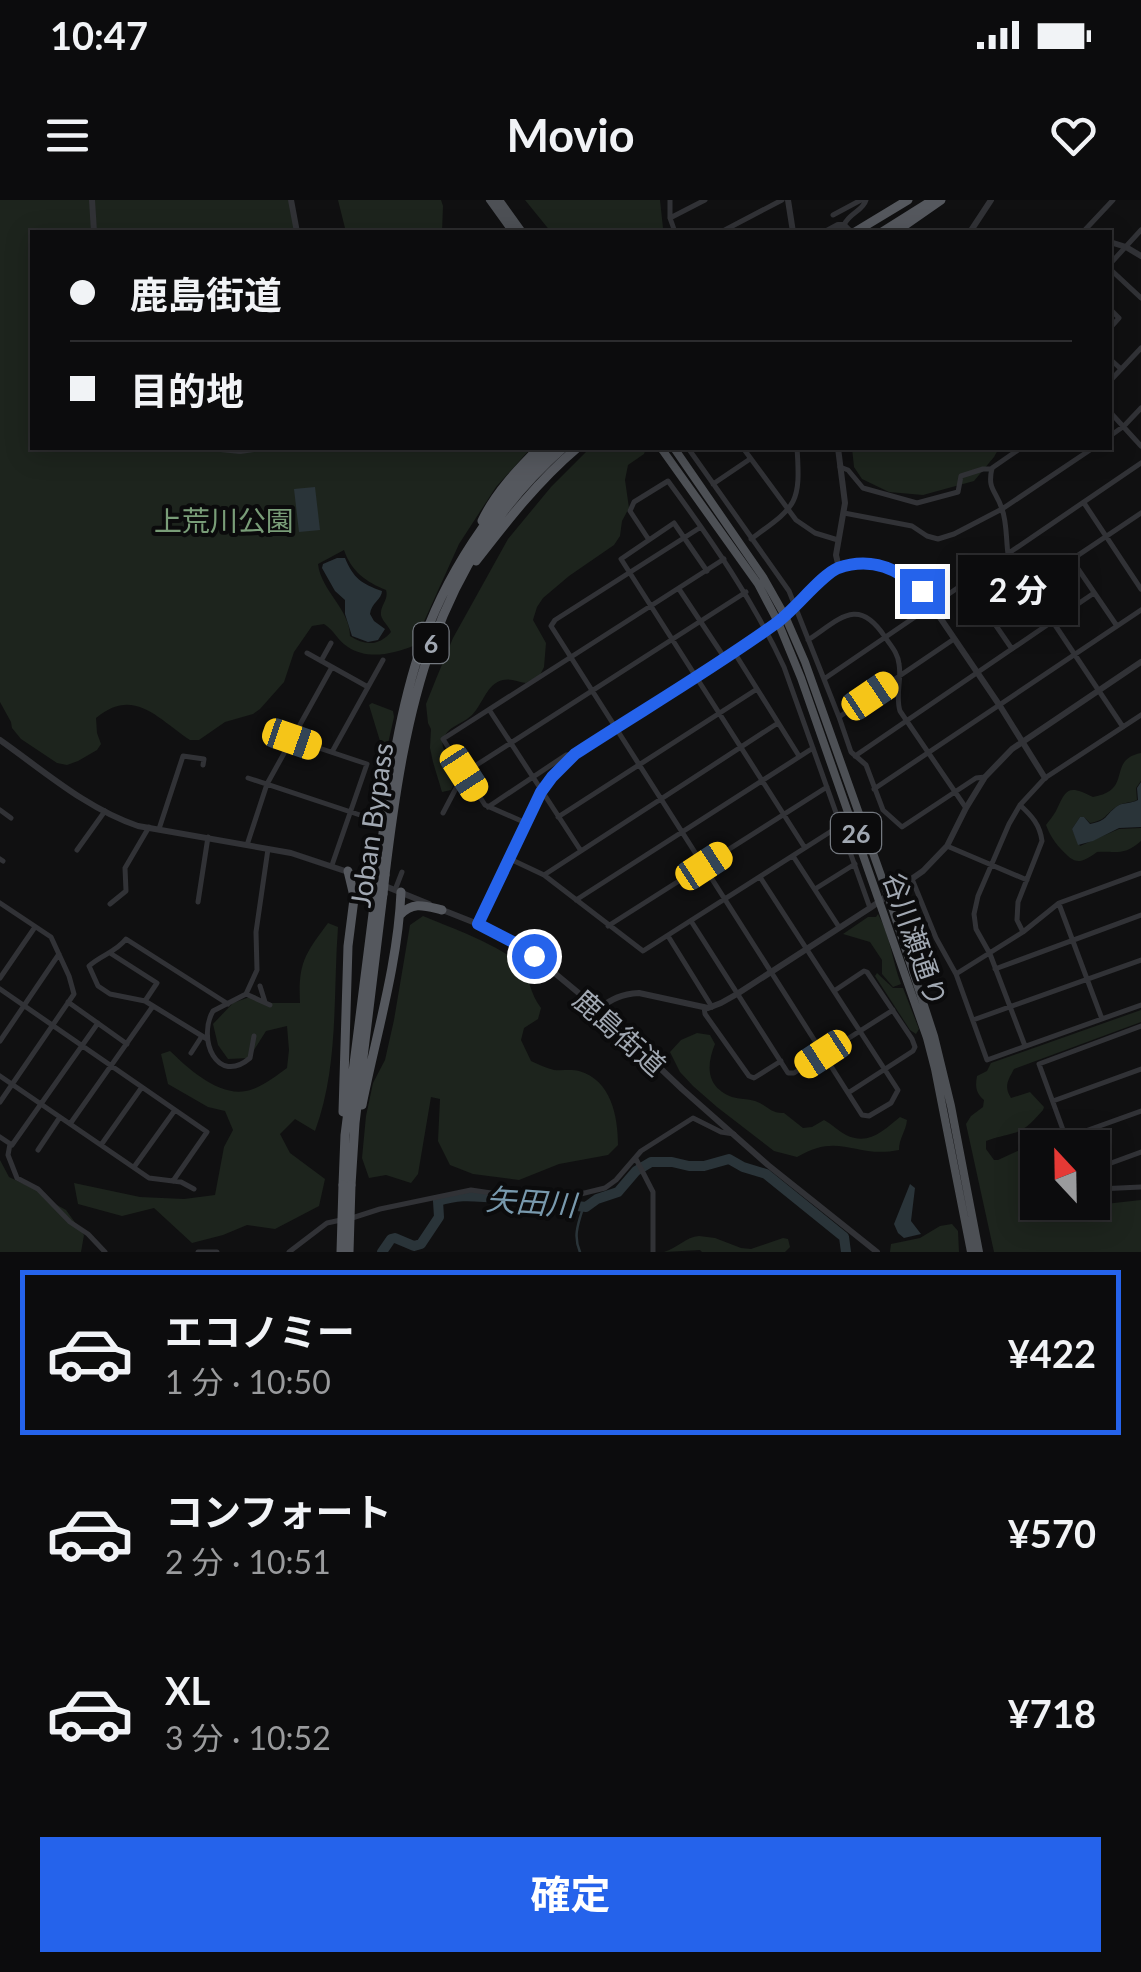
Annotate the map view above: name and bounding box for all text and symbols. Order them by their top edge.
text: 10:47 [50,12,148,58]
icon: menu [40,108,95,163]
text: Movio [506,108,635,162]
icon: heart [1046,108,1101,163]
text: 鹿島街道 [130,271,282,317]
text: 目的地 [130,367,244,413]
park label: 上荒川公園 [154,503,294,537]
callout: 2 分 [957,556,1077,626]
route end [900,569,945,614]
text: 2 分 [989,570,1047,609]
road number: 6 [414,623,448,663]
car [837,667,903,725]
car [259,715,325,763]
car [435,740,493,806]
street label: Joban Bypass [343,741,399,909]
road number: 26 [831,813,881,853]
car [671,837,737,895]
street label: 谷川瀬通り [877,867,955,1011]
route start [512,934,557,979]
street label: 鹿島街道 [567,982,673,1082]
car [790,1025,856,1083]
north arrow [1020,1130,1110,1220]
map controls [1020,1130,1110,1220]
water label: 矢田川 [485,1180,580,1222]
icon: car [45,1308,135,1398]
text: エコノミー [165,1308,355,1354]
text: ¥422 [1008,1330,1096,1376]
text: 1 分 · 10:50 [165,1362,331,1401]
icon: car [45,1488,135,1578]
text: コンフォート [165,1488,392,1534]
text: ¥570 [1008,1510,1096,1556]
text: 2 分 · 10:51 [165,1542,331,1581]
text: XL [165,1667,210,1713]
icon: car [45,1668,135,1758]
text: ¥718 [1008,1690,1096,1736]
text: 3 分 · 10:52 [165,1718,331,1757]
button: 確定 [40,1837,1101,1952]

